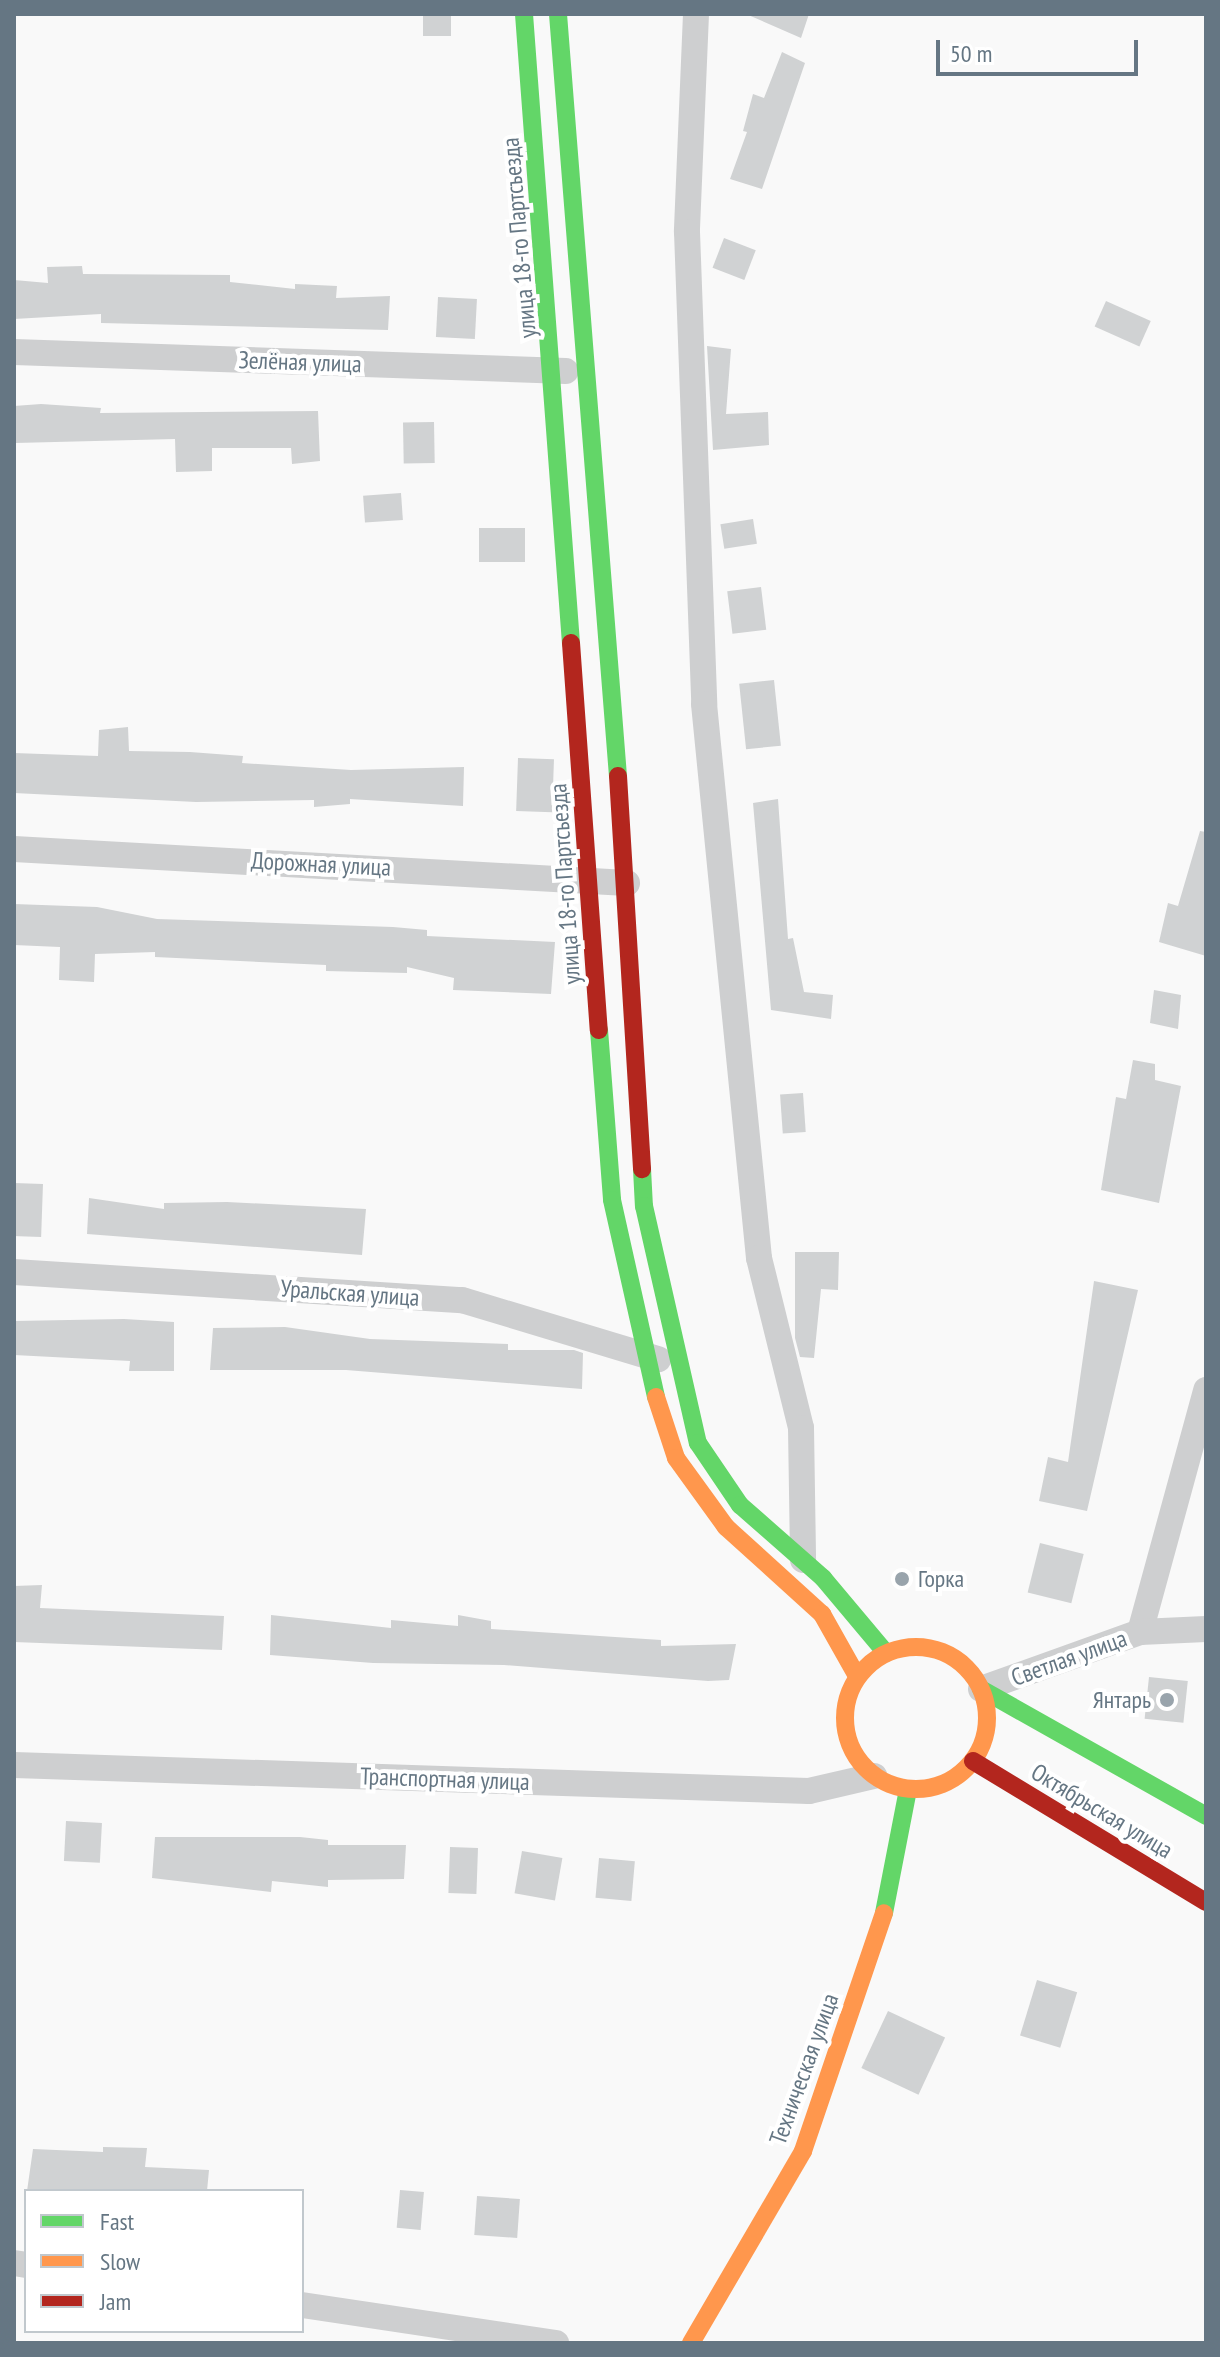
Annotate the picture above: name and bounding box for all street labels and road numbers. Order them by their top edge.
street label: улица 18-го Партсъезда [496,136,542,340]
street label: Зелёная улица [238,345,362,379]
street label: улица 18-го Партсъезда [544,783,586,985]
street label: Дорожная улица [250,846,392,882]
street label: Уральская улица [279,1274,421,1312]
street label: Светлая улица [1007,1624,1131,1692]
street label: Октябрьская улица [1026,1757,1178,1865]
street label: Транспортная улица [360,1762,530,1796]
street label: Техническая улица [763,1989,845,2149]

